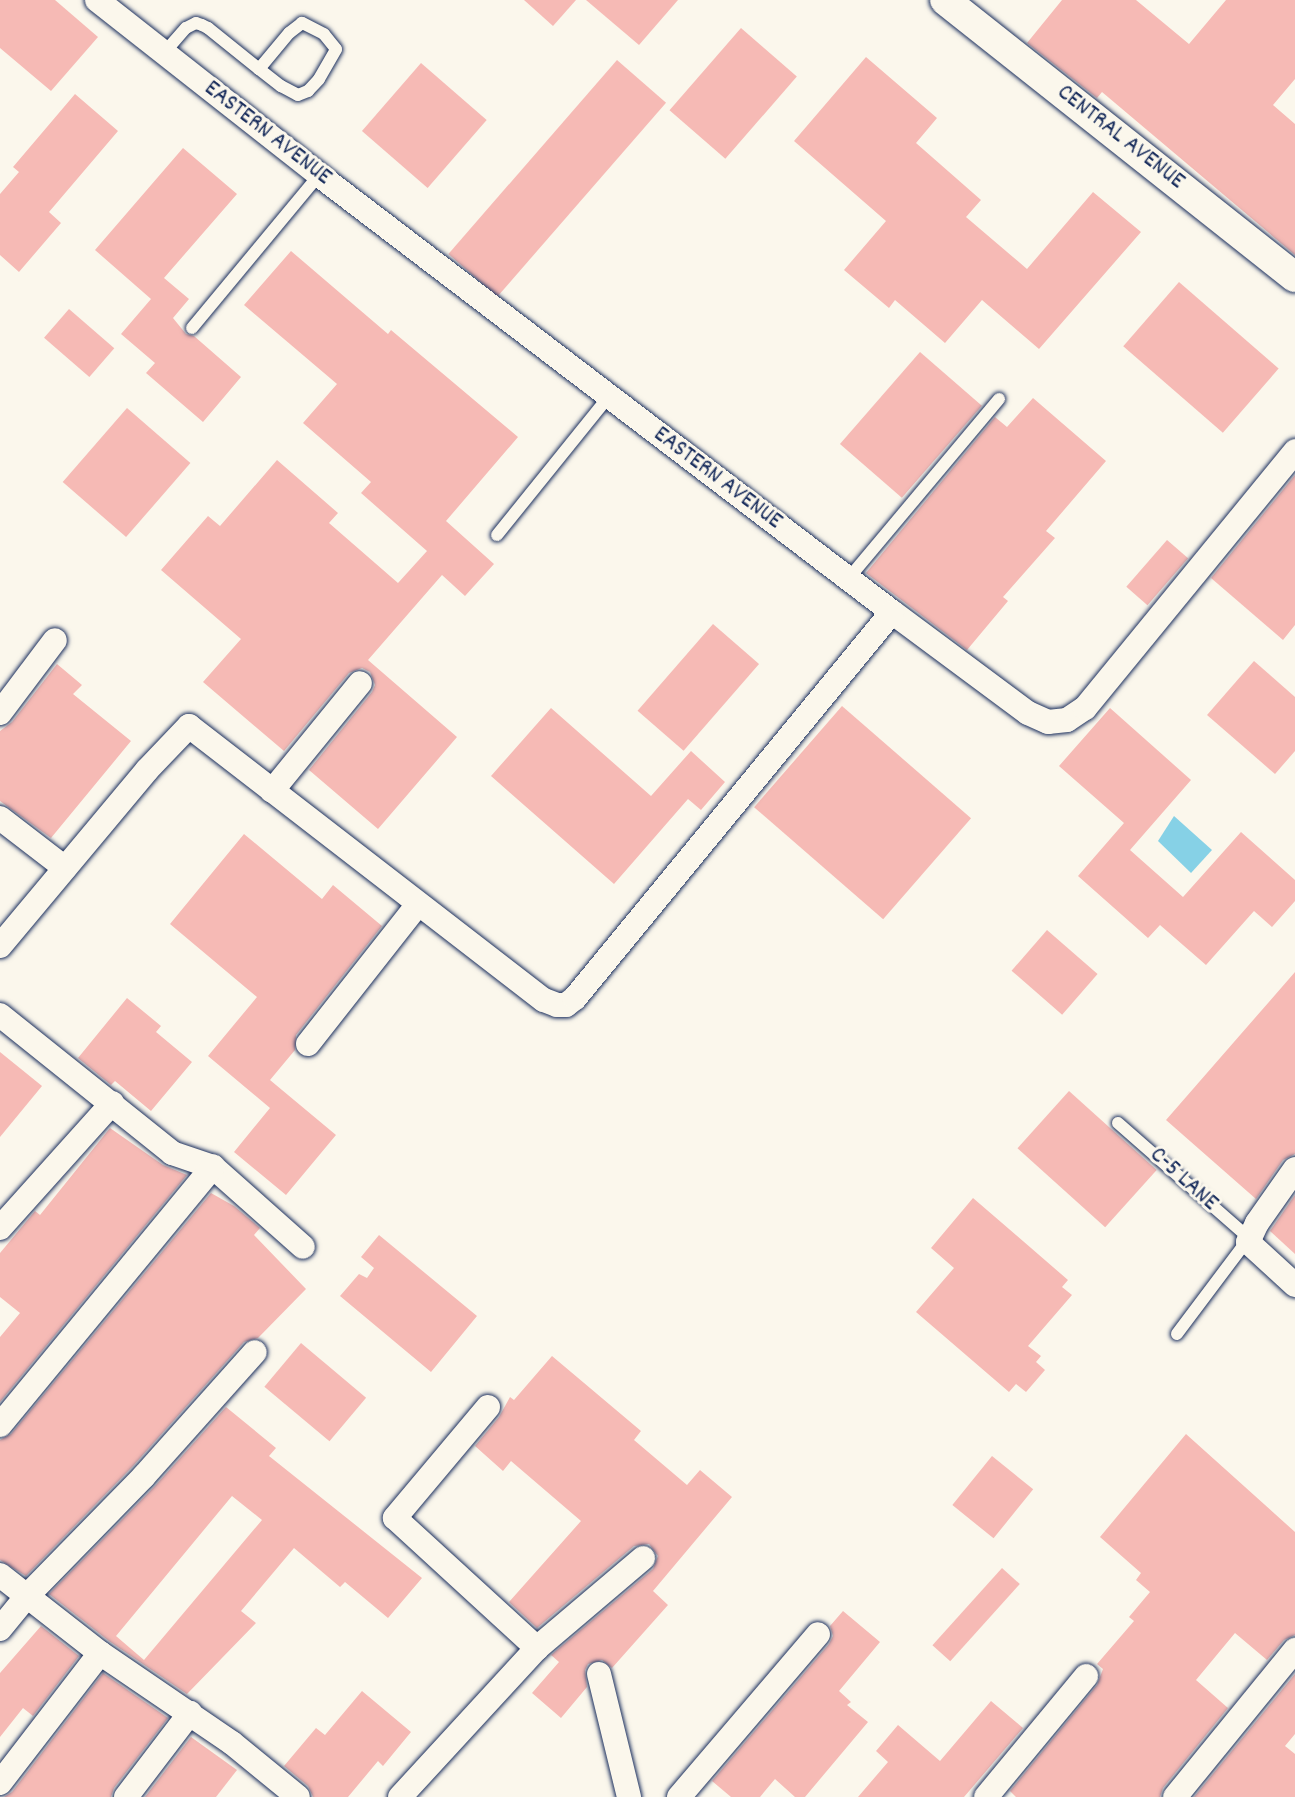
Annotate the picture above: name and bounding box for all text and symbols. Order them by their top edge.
street label: EASTERN AVENUE [197,75,337,193]
street label: CENTRAL AVENUE [1050,79,1190,197]
street label: EASTERN AVENUE [647,421,787,537]
street label: C-5 LANE [1143,1142,1223,1218]

